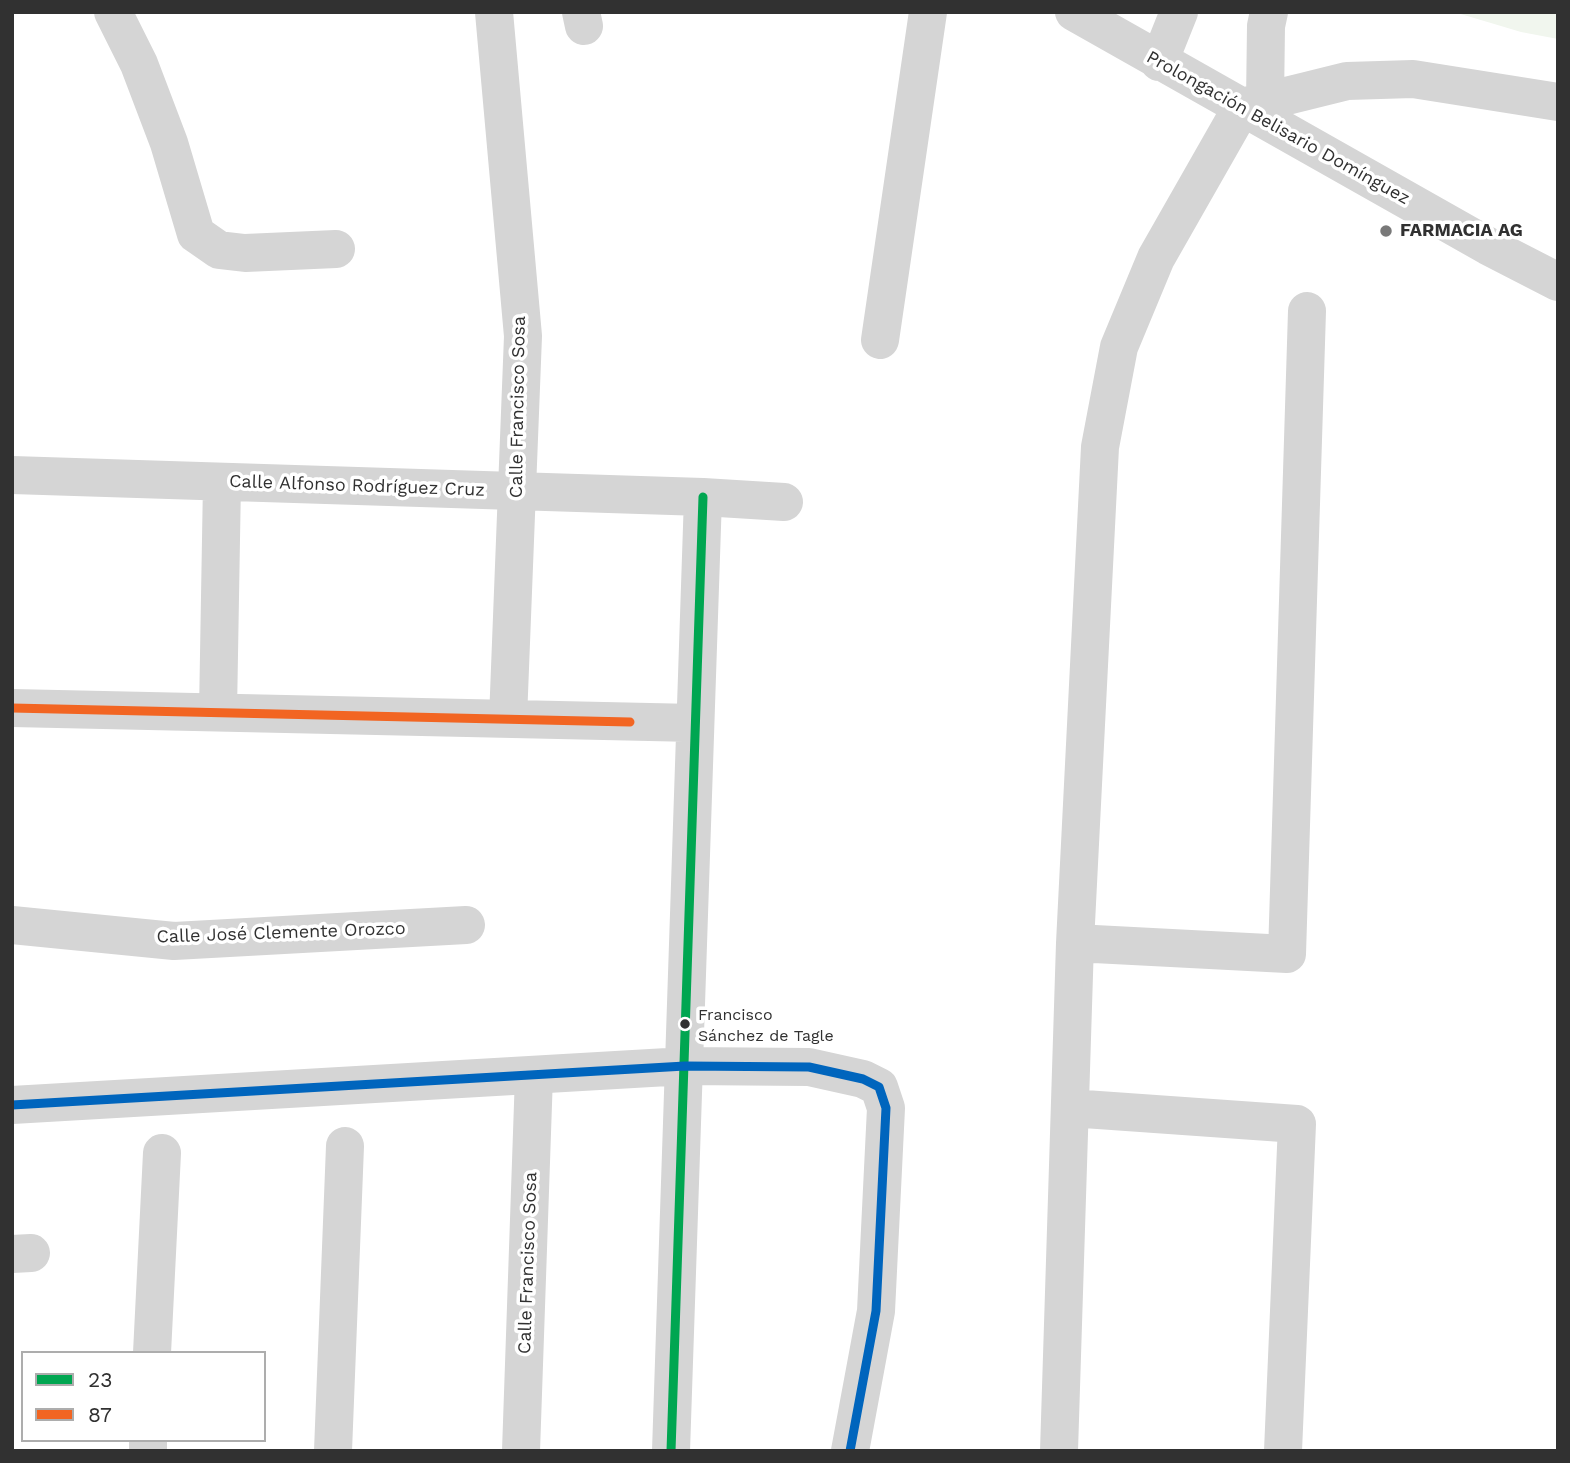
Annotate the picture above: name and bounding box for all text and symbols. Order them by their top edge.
street label: Prolongación Belisario Domínguez [1143,46,1413,210]
place label: FARMACIA AG [1400,220,1523,242]
marker: FARMACIA AG [1378,223,1394,239]
street label: Calle Francisco Sosa [506,316,530,498]
street label: Calle Alfonso Rodríguez Cruz [229,471,485,501]
street label: Calle José Clemente Orozco [156,918,406,948]
place label: Francisco Sánchez de Tagle [698,1005,834,1043]
marker: Francisco Sánchez de Tagle [678,1017,692,1031]
street label: Calle Francisco Sosa [514,1172,542,1354]
legend [21,1351,266,1442]
text: 23 [88,1367,113,1392]
text: 87 [88,1402,112,1427]

